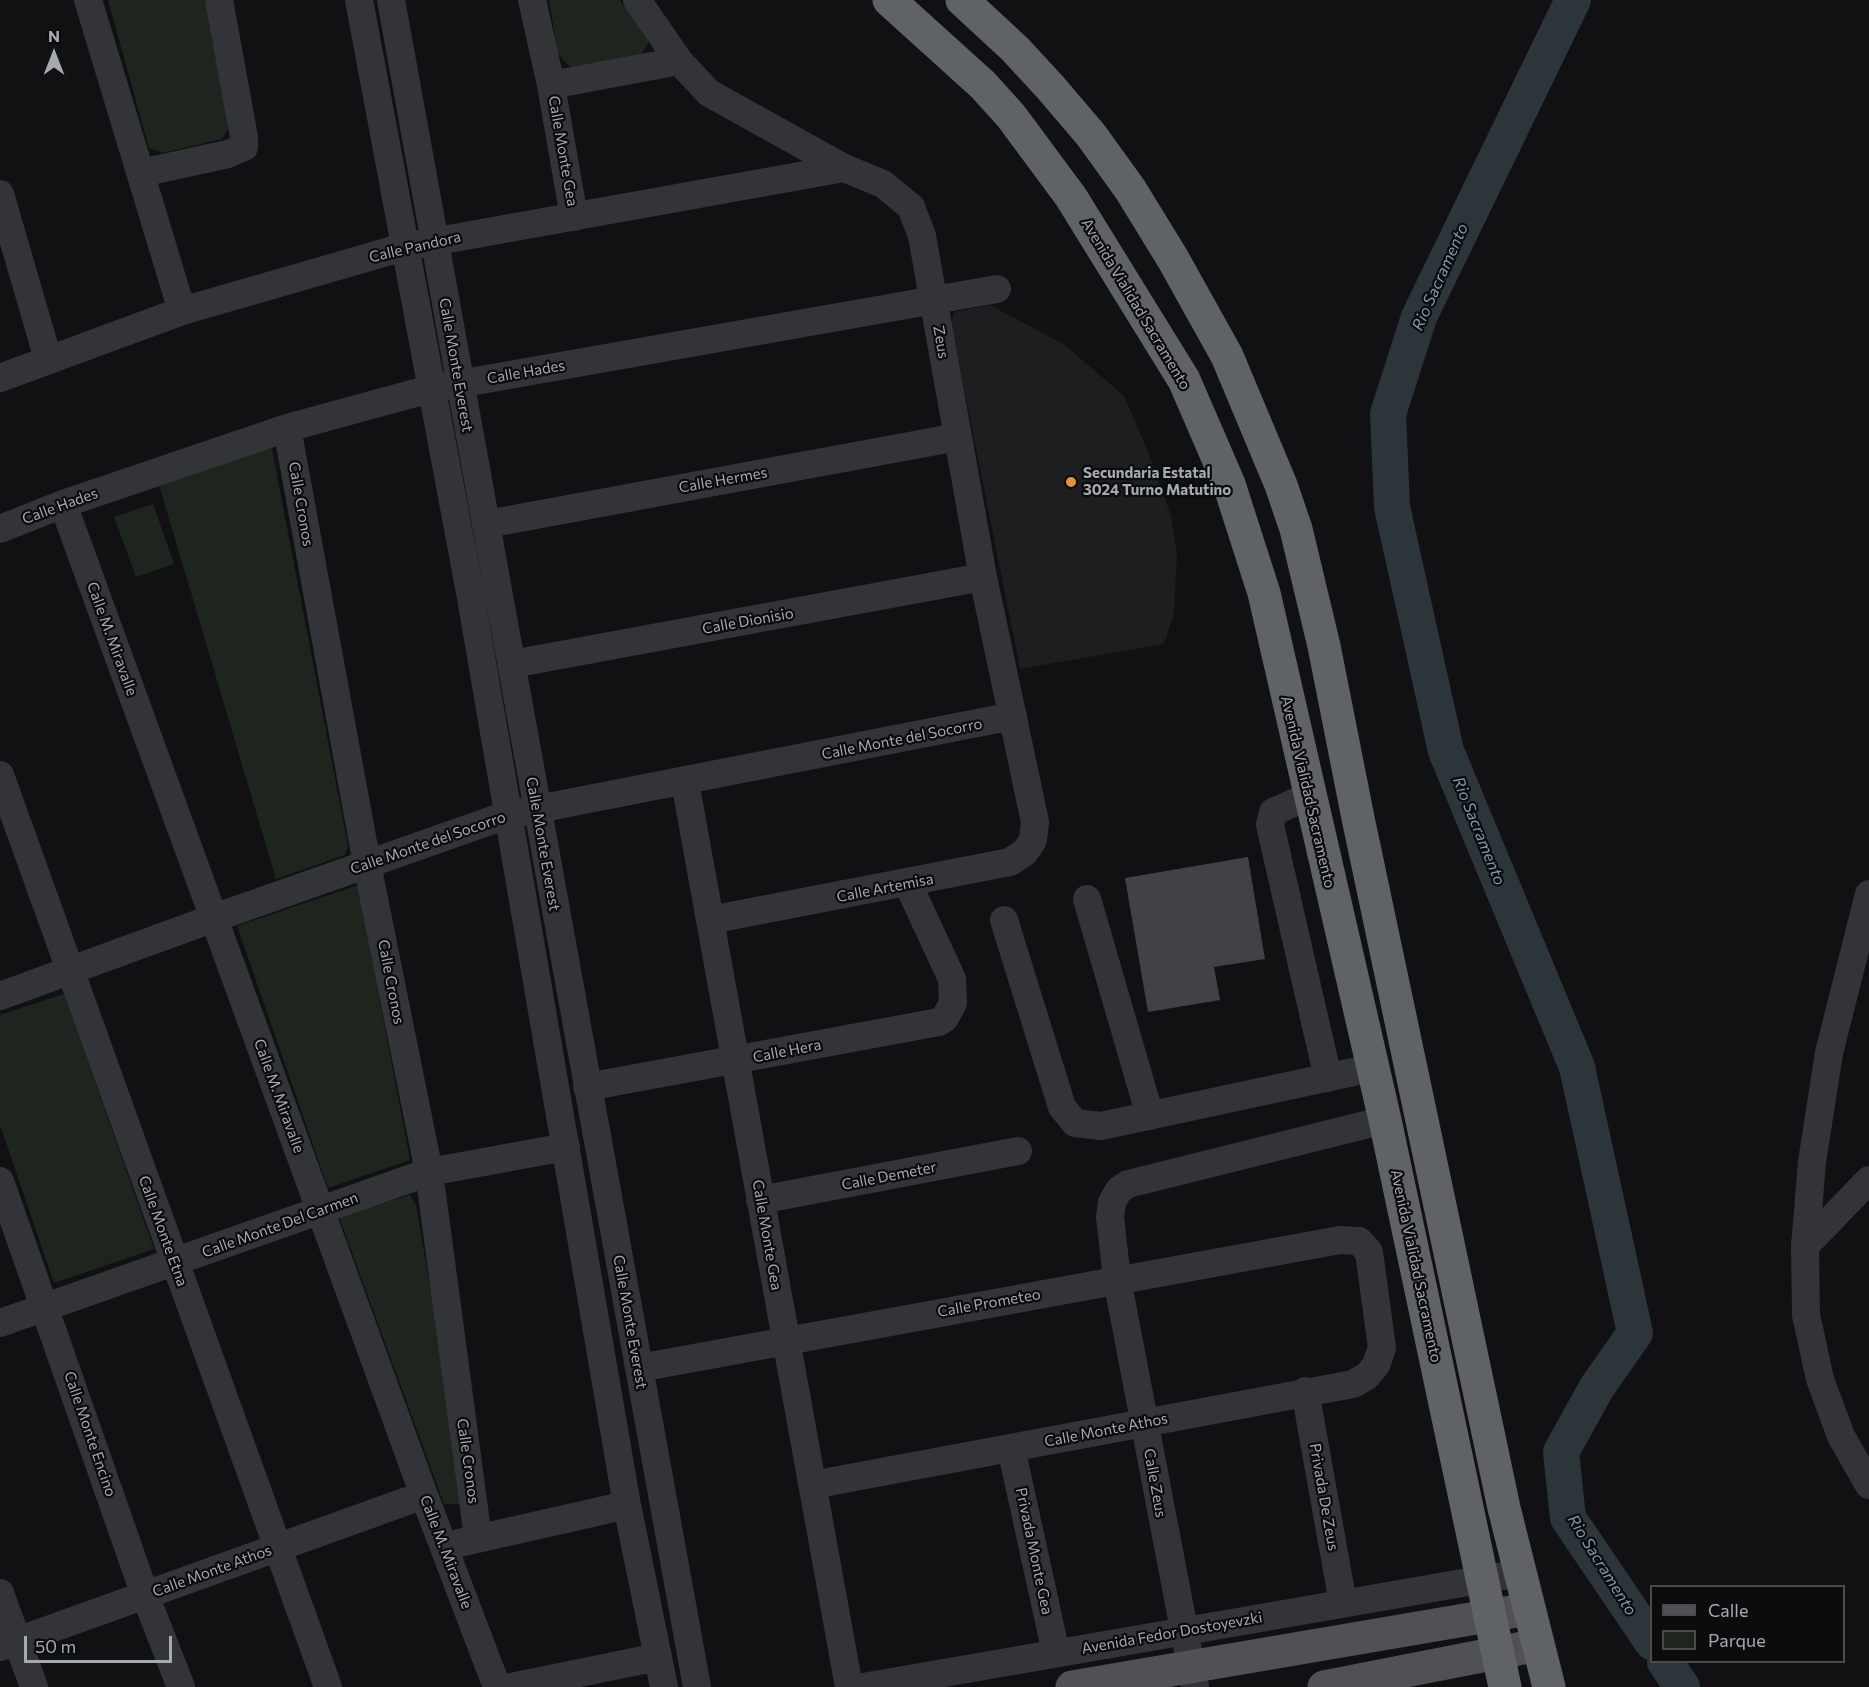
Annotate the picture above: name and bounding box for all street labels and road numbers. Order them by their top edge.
street label: Calle Monte Gea [544,94,582,208]
street label: Avenida Vialidad Sacramento [1078,215,1194,393]
street label: Calle Pandora [367,228,463,266]
street label: Calle Monte Everest [435,297,477,433]
street label: Zeus [929,324,953,360]
street label: Calle Hades [486,356,566,388]
street label: Calle Cronos [285,460,317,548]
street label: Calle Hermes [677,463,769,497]
street label: Calle Hades [20,484,100,528]
street label: Calle M. Miravalle [83,580,141,698]
street label: Calle Dionisio [701,604,795,638]
street label: Avenida Vialidad Sacramento [1277,694,1339,890]
street label: Calle Monte del Socorro [820,715,984,763]
street label: Calle Monte Everest [522,776,564,912]
street label: Calle Monte del Socorro [348,808,508,878]
street label: Calle Artemisa [835,870,935,906]
street label: Calle Cronos [374,938,408,1026]
street label: Calle Hera [751,1036,823,1066]
street label: Calle M. Miravalle [250,1037,308,1155]
street label: Calle Demeter [840,1158,938,1194]
street label: Avenida Vialidad Sacramento [1387,1168,1445,1364]
street label: Calle Monte Etna [135,1173,191,1289]
street label: Calle Monte Gea [748,1178,786,1292]
street label: Calle Monte Del Carmen [200,1188,360,1262]
street label: Calle Monte Everest [609,1254,651,1390]
street label: Calle Prometeo [936,1285,1042,1321]
street label: Calle Monte Encino [60,1369,120,1499]
street label: Calle Monte Athos [1043,1409,1169,1451]
street label: Calle Cronos [453,1417,483,1505]
street label: Privada De Zeus [1306,1442,1342,1552]
street label: Calle Zeus [1140,1447,1170,1519]
street label: Privada Monte Gea [1012,1486,1056,1616]
street label: Calle M. Miravalle [416,1493,476,1611]
street label: Calle Monte Athos [150,1541,274,1601]
street label: Avenida Fedor Dostoyevzki [1080,1608,1264,1658]

